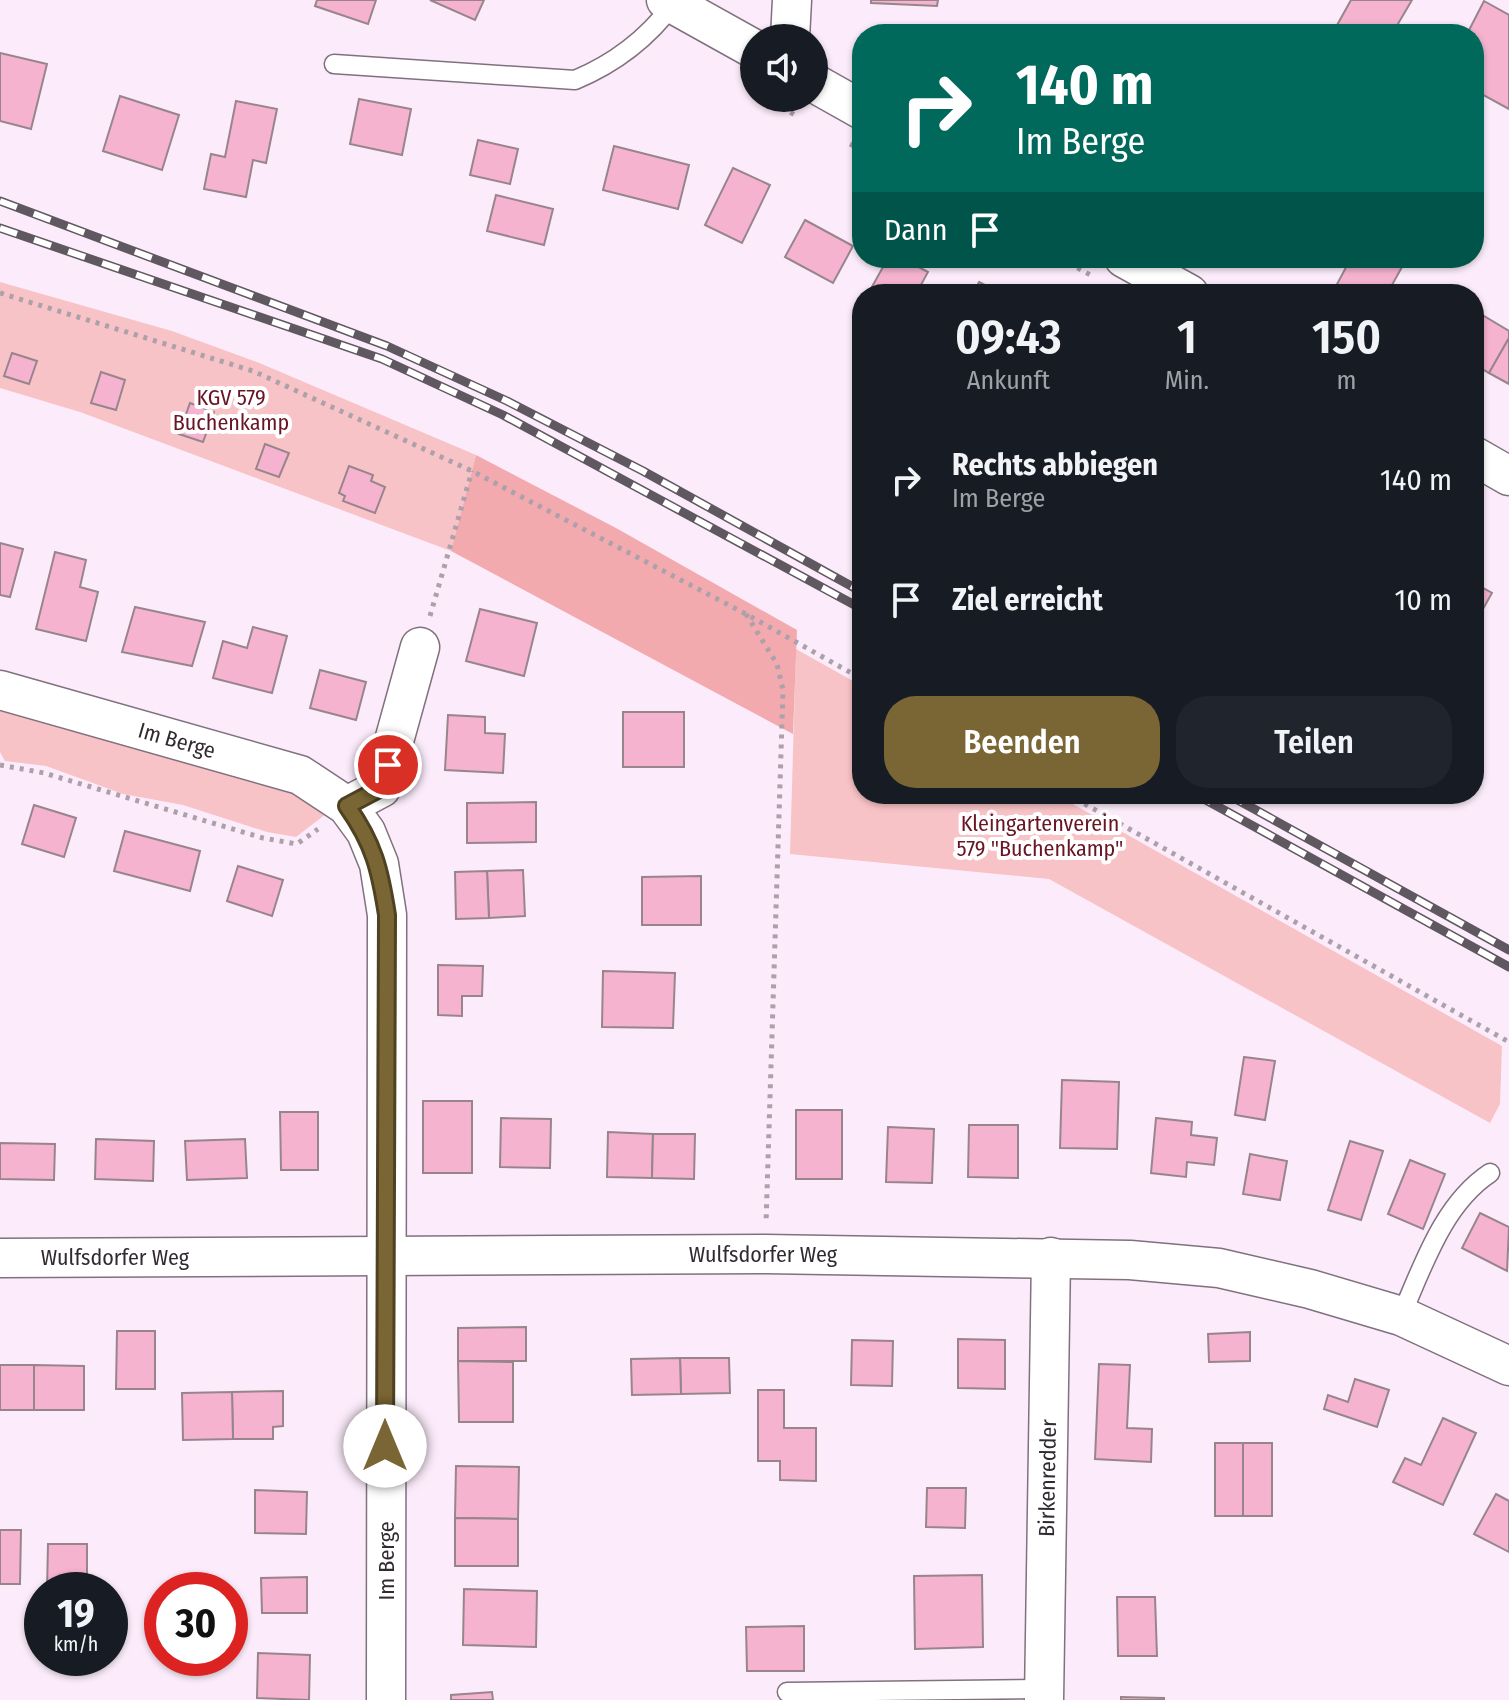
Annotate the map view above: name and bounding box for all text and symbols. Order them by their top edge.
map controls [740,24,828,112]
button: sound [740,24,828,112]
text: 140 m [1016,52,1153,119]
icon: right [884,56,988,160]
text: Im Berge [1016,120,1145,164]
icon: arrive [963,208,1007,252]
text: Dann [884,212,947,248]
text: 09:43 [955,308,1062,366]
text: 1 [1177,308,1197,366]
text: 150 [1312,308,1381,366]
text: Ankunft [967,365,1050,396]
text: Min. [1165,365,1209,396]
text: m [1337,365,1357,396]
park label: KGV 579 Buchenkamp [173,384,289,436]
text: Rechts abbiegen [952,447,1158,483]
icon: right [884,458,928,502]
text: 140 m [1380,462,1452,498]
text: Im Berge [952,483,1045,514]
icon: arrive [884,578,928,622]
text: Ziel erreicht [952,582,1103,618]
text: 10 m [1395,582,1452,618]
button: Beenden [884,696,1160,788]
button: Teilen [1176,696,1452,788]
street label: Im Berge [135,717,219,764]
pin [354,731,422,799]
icon: arrive [366,743,410,787]
park label: Kleingartenverein 579 "Buchenkamp" [957,810,1123,862]
street label: Wulfsdorfer Weg [689,1241,838,1268]
street label: Wulfsdorfer Weg [41,1244,190,1271]
position arrow [343,1404,427,1488]
street label: Birkenredder [1033,1419,1062,1537]
street label: Im Berge [373,1522,400,1600]
speed limit sign: 30 [144,1572,248,1676]
text: 19 [57,1590,95,1638]
text: km/h [54,1632,98,1656]

